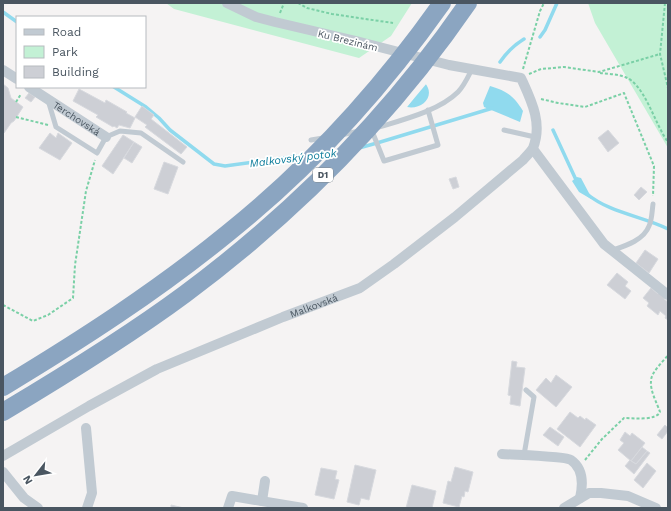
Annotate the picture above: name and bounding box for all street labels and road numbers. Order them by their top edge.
street label: Ku Brezinám [317,28,379,53]
street label: Terchovská [51,99,102,138]
road number: D1 [313,168,333,182]
street label: Malkovská [288,292,340,320]

